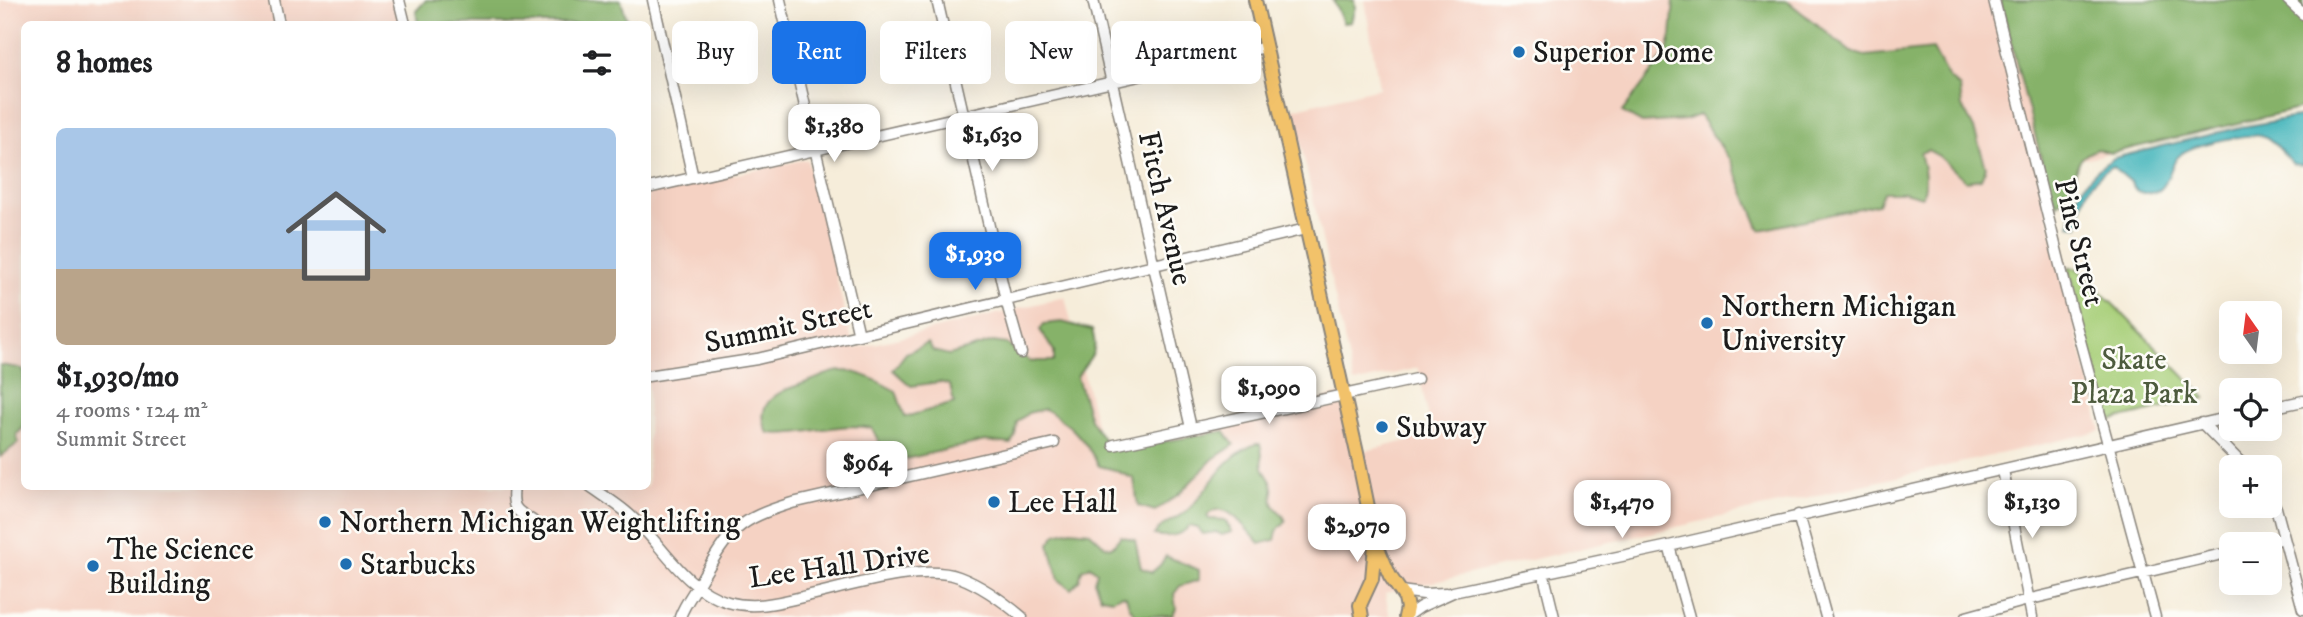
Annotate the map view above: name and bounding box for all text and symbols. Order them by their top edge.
chip: Buy [672,21,758,84]
chip: Rent [772,21,866,84]
chip: Filters [880,21,991,84]
chip: New [1005,21,1097,84]
chip: Apartment [1111,21,1261,84]
place label: Superior Dome [1533,35,1713,72]
icon: filters [578,44,616,82]
marker: Superior Dome [1511,44,1527,60]
text: 8 homes [56,45,153,82]
pin: $1,380 [777,104,891,164]
text: $1,380 [804,112,864,141]
pin: $1,630 [935,114,1049,173]
text: $1,630 [962,121,1022,150]
street label: Fitch Avenue [1129,128,1200,289]
icon: home [273,173,399,299]
street label: Pine Street [2045,175,2112,310]
pin: $1,930 [918,232,1032,292]
text: $1,930 [945,240,1005,269]
place label: Northern Michigan University [1721,289,1956,360]
street label: Summit Street [701,291,875,362]
north arrow [2219,301,2282,364]
map controls [2219,301,2282,595]
marker: Northern Michigan University [1699,315,1715,331]
park label: Skate Plaza Park [2070,342,2198,413]
text: $1,930/mo [56,359,179,396]
pin: $1,090 [1212,366,1326,426]
text: $1,090 [1237,374,1301,403]
button: locate [2219,378,2282,441]
text: 4 rooms · 124 m² [56,396,207,425]
place label: Subway [1396,410,1487,447]
marker: Subway [1374,419,1390,435]
text: Summit Street [56,425,186,454]
pin: $964 [826,442,908,501]
text: $964 [842,449,892,478]
button: + [2219,455,2282,518]
pin: $1,470 [1565,480,1679,540]
pin: $1,130 [1975,480,2089,540]
place label: Lee Hall [1008,485,1117,522]
text: $1,470 [1590,488,1654,517]
text: $1,130 [2004,488,2060,517]
marker: Lee Hall [986,494,1002,510]
pin: $2,970 [1300,504,1414,564]
place label: Northern Michigan Weightlifting [339,505,741,542]
text: $2,970 [1324,512,1390,541]
marker: Northern Michigan Weightlifting [317,514,333,530]
place label: The Science Building [107,532,254,603]
button: − [2219,532,2282,595]
street label: Lee Hall Drive [746,535,932,597]
place label: Starbucks [360,547,476,584]
marker: Starbucks [338,556,354,572]
marker: The Science Building [85,558,101,574]

